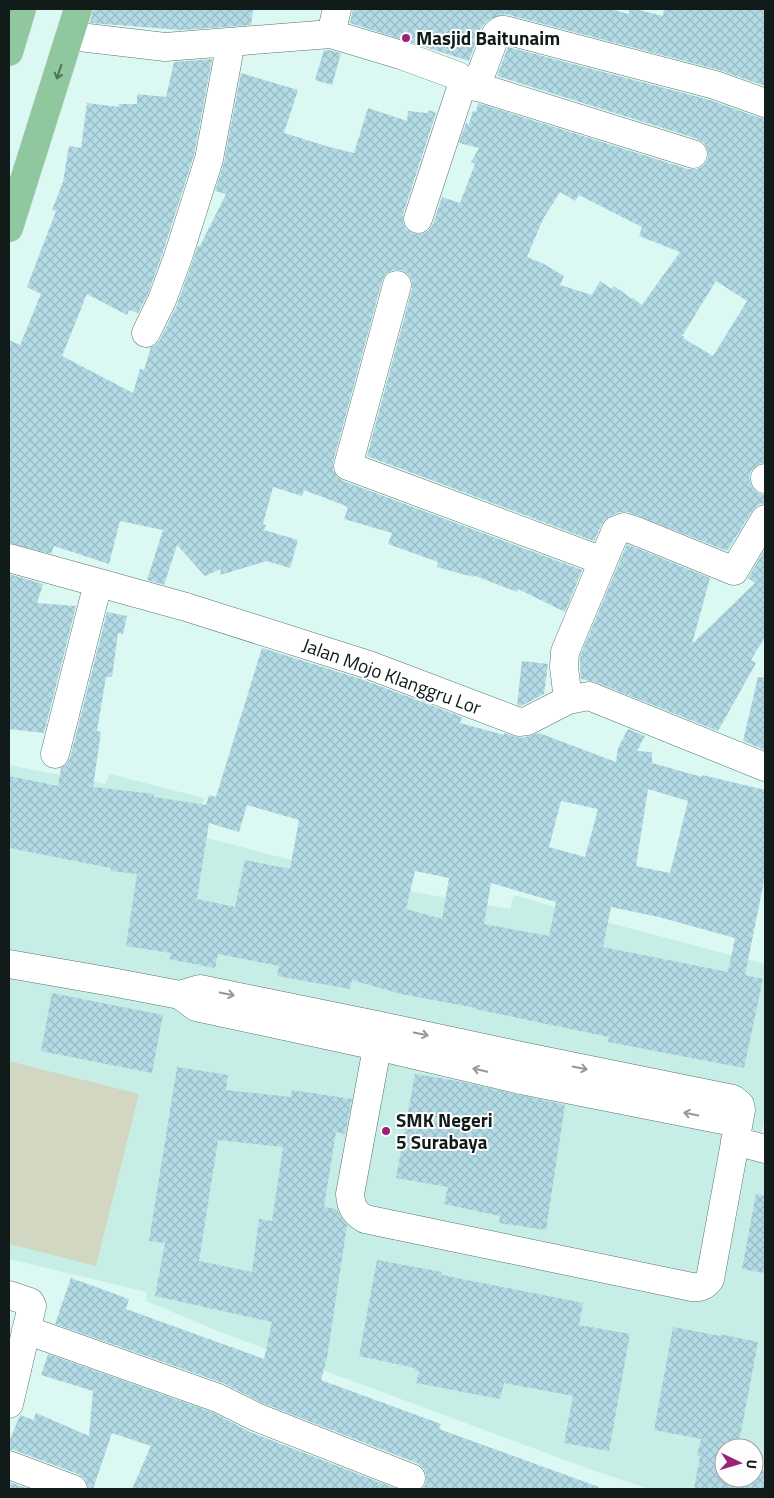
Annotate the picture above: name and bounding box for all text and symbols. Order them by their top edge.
place label: Masjid Baitunaim [416,23,560,52]
marker: Masjid Baitunaim [400,32,412,44]
one-way arrow [54,64,63,79]
street label: Jalan Mojo Klanggru Lor [299,630,486,722]
one-way arrow [219,990,235,1000]
one-way arrow [412,1030,428,1039]
one-way arrow [571,1064,587,1073]
one-way arrow [473,1065,489,1074]
place label: SMK Negeri 5 Surabaya [396,1105,493,1156]
one-way arrow [683,1108,699,1118]
marker: SMK Negeri 5 Surabaya [380,1125,392,1137]
north arrow [714,1438,764,1488]
text: U [742,1459,763,1470]

